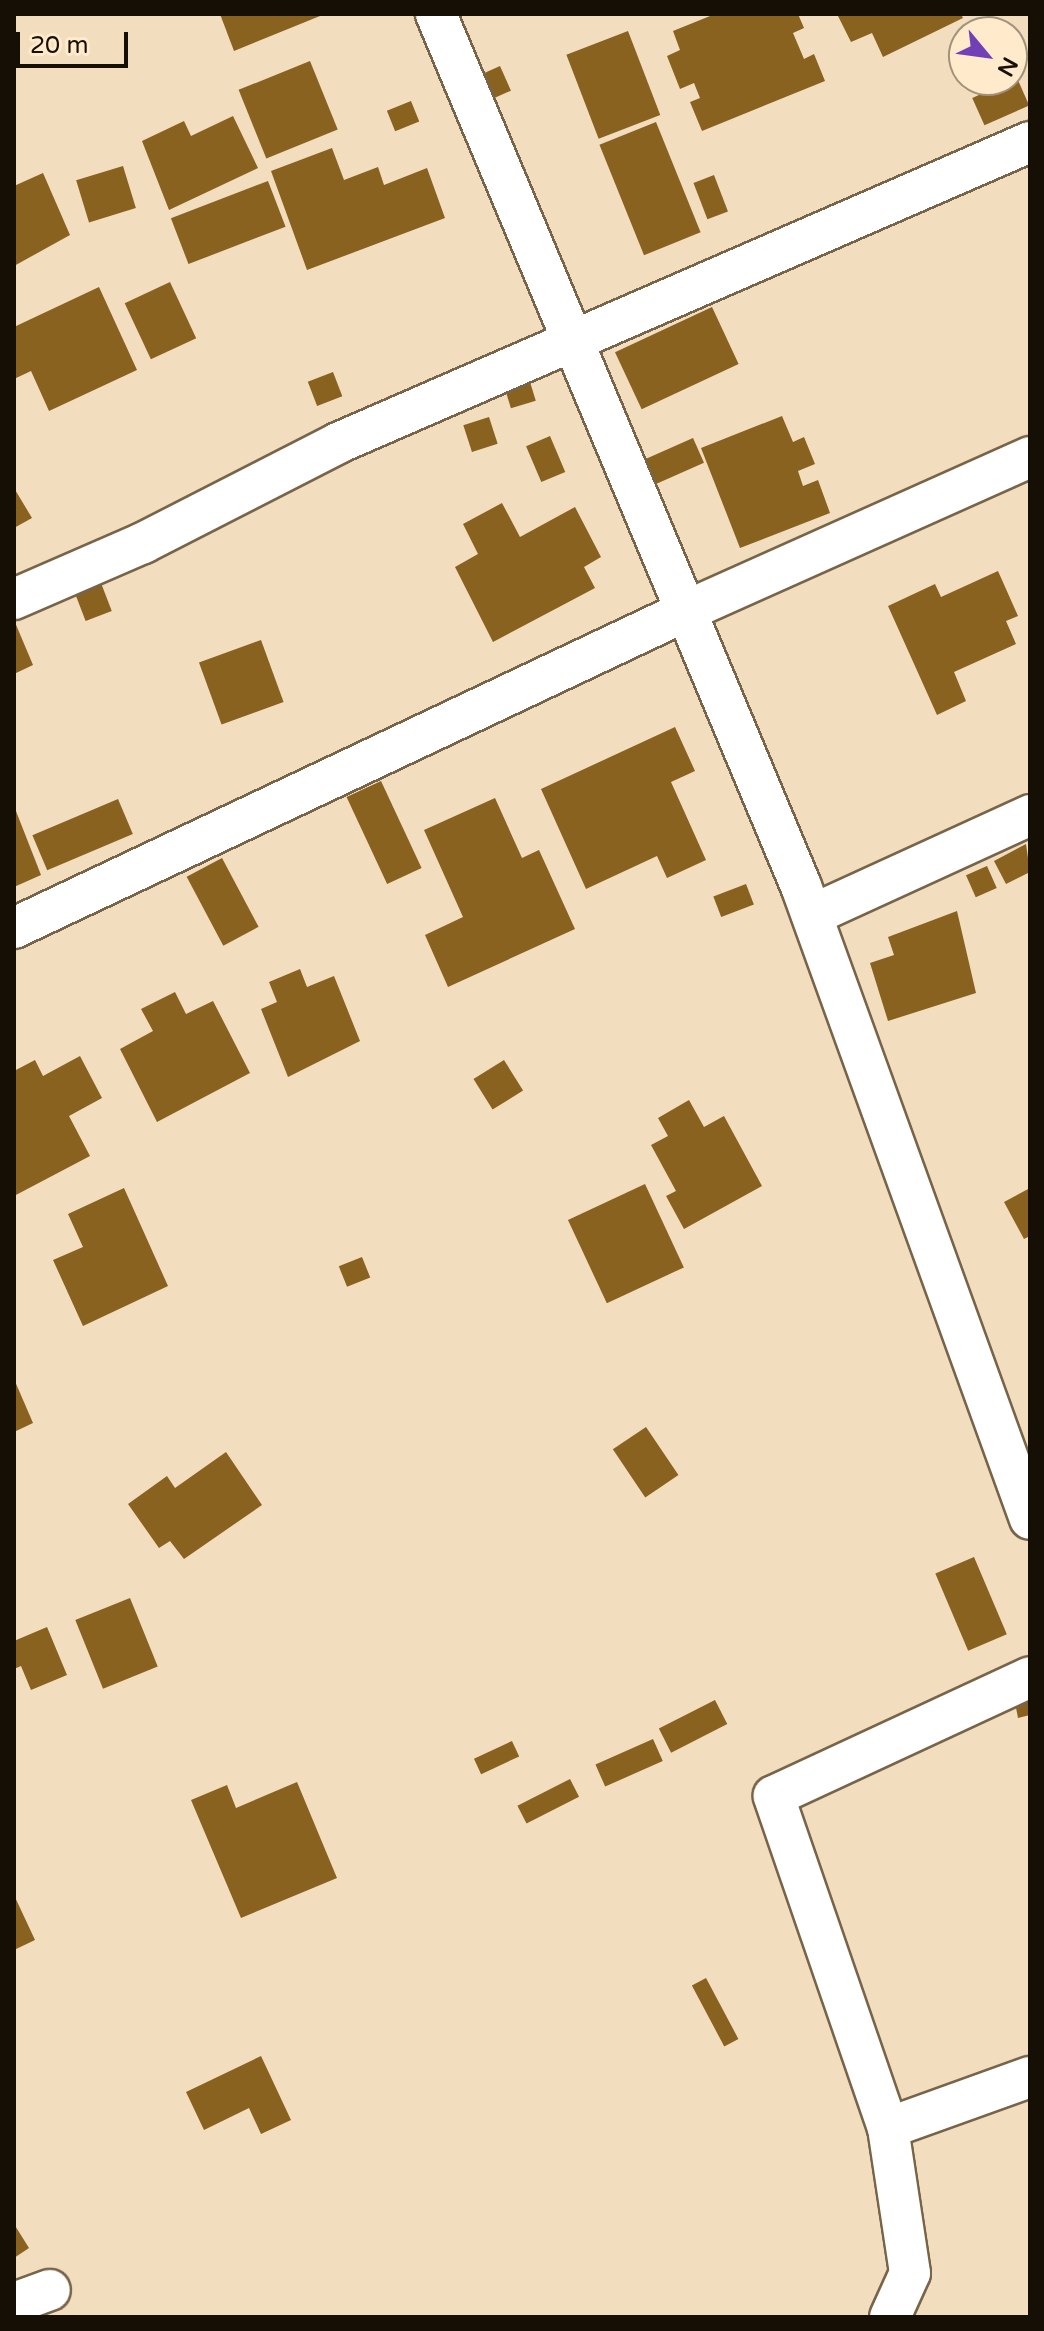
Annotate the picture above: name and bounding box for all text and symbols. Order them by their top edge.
scale bar [20,16,132,66]
north arrow [948,16,1028,96]
text: 20 m [30,31,88,60]
text: N [992,53,1023,81]

